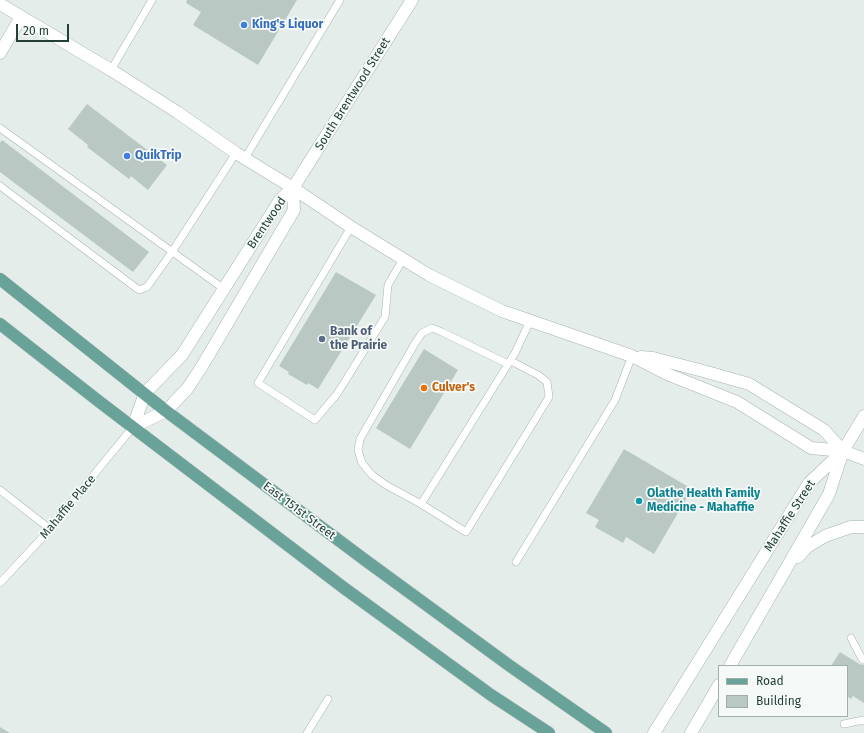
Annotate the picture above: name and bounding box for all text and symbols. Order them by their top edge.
scale bar [18,16,71,42]
place label: King's Liquor [252,18,323,32]
marker: King's Liquor [239,20,249,30]
text: 20 m [23,24,49,38]
street label: South Brentwood Street [312,35,394,153]
place label: QuikTrip [135,149,182,163]
marker: QuikTrip [122,151,132,161]
street label: Brentwood [244,194,290,252]
place label: Bank of the Prairie [330,325,387,353]
marker: Bank of the Prairie [317,334,327,344]
place label: Culver's [432,381,475,395]
marker: Culver's [419,383,429,393]
street label: Mahaffie Place [37,472,99,542]
street label: Mahaffie Street [761,477,819,555]
street label: East 151st Street [260,479,338,543]
place label: Olathe Health Family Medicine - Mahaffie [647,487,760,515]
marker: Olathe Health Family Medicine - Mahaffie [634,496,644,506]
legend [718,665,848,717]
text: Road [756,674,784,688]
text: Building [756,694,801,708]

